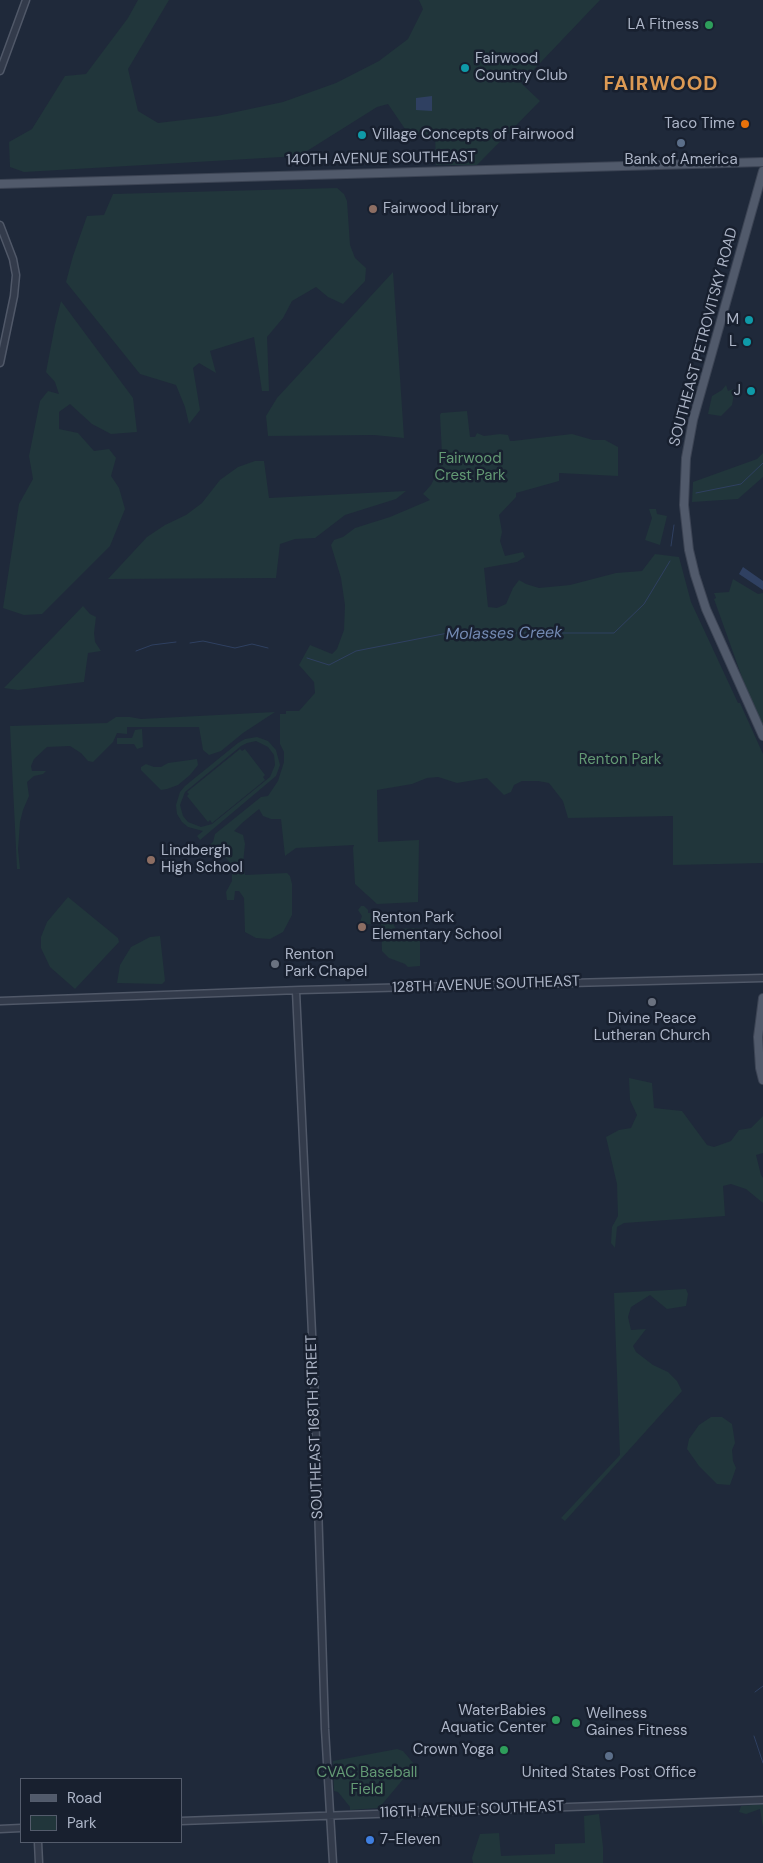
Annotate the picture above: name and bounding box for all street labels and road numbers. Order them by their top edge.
street label: 140TH AVENUE SOUTHEAST [286,148,476,170]
street label: SOUTHEAST PETROVITSKY ROAD [666,226,742,448]
street label: 128TH AVENUE SOUTHEAST [392,973,580,997]
street label: SOUTHEAST 168TH STREET [303,1334,327,1520]
street label: 116TH AVENUE SOUTHEAST [379,1798,565,1822]

